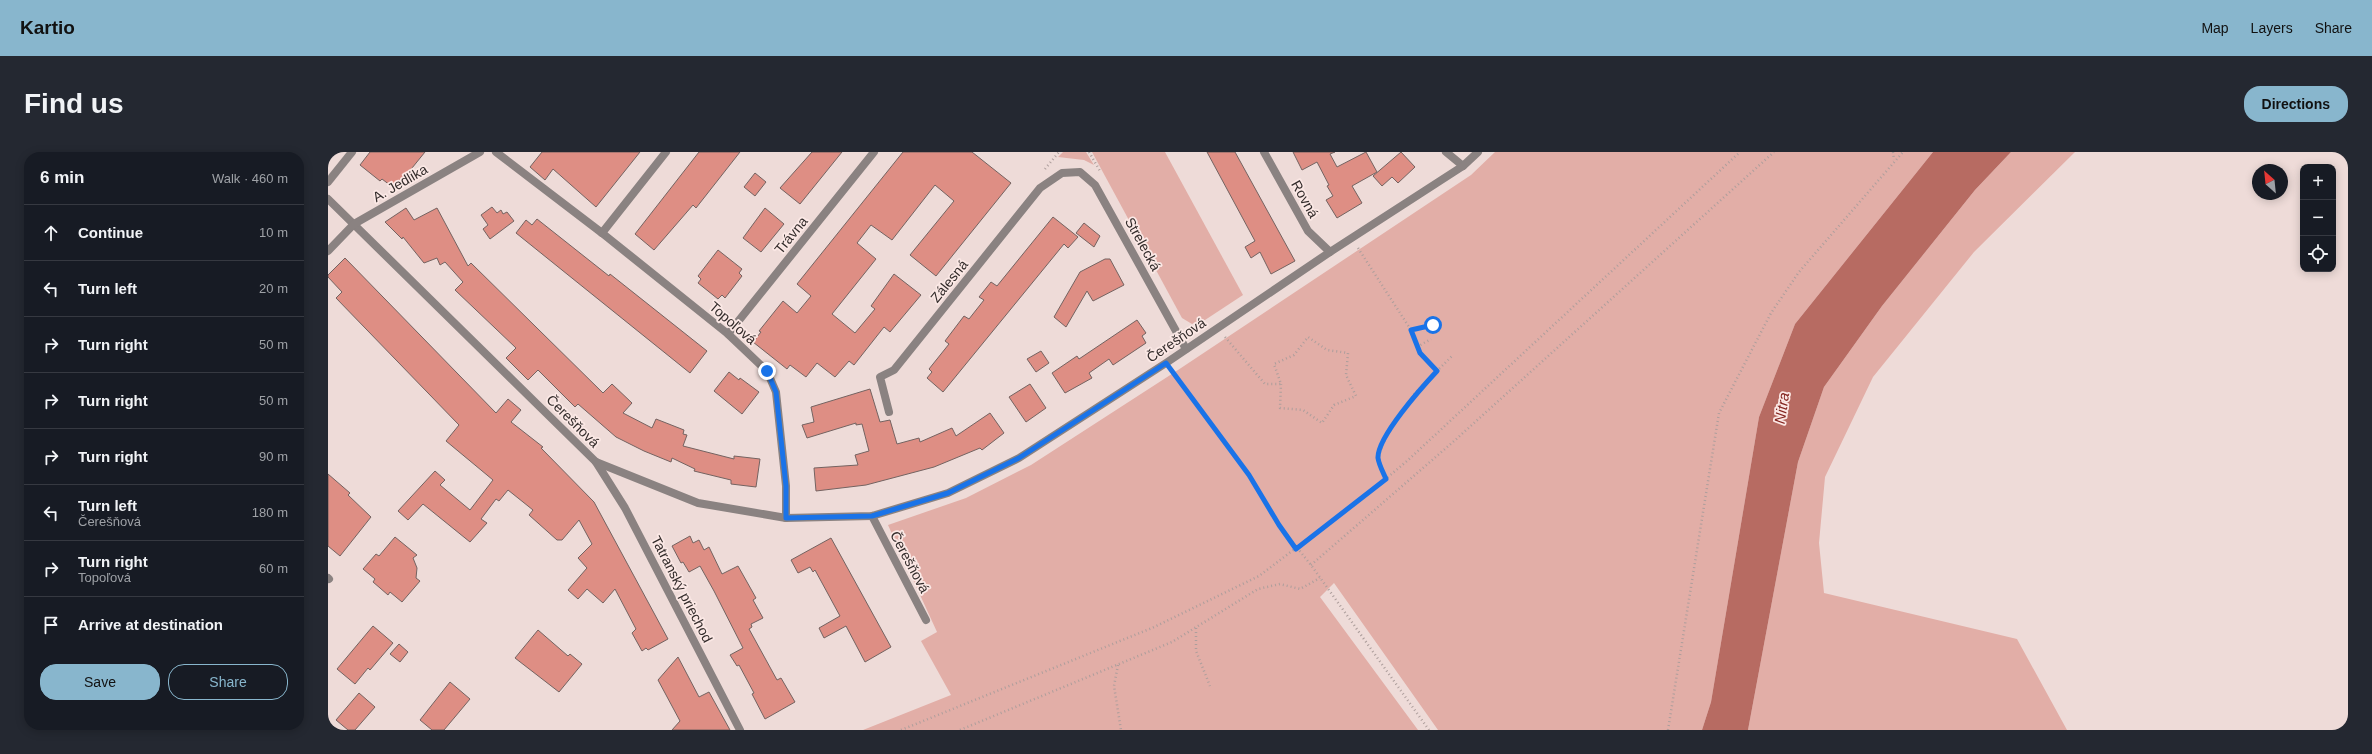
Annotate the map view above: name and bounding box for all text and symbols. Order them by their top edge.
text: Kartio [20,17,75,38]
text: Map [2201,20,2229,36]
text: Layers [2251,20,2293,36]
text: Share [2315,20,2352,36]
button: Directions [2244,86,2348,122]
text: Find us [24,88,124,119]
street label: A. Jedlika [370,161,430,205]
north arrow [2252,164,2288,200]
map controls [2300,164,2336,272]
button: + [2300,164,2336,200]
text: 6 min [40,168,84,187]
text: Walk · 460 m [212,171,288,186]
street label: Rovná [1288,177,1322,221]
button: − [2300,200,2336,236]
street label: Trávna [771,213,811,257]
street label: Strelecká [1122,215,1164,274]
icon: ahead [40,222,62,244]
text: Continue [78,224,143,241]
text: 10 m [259,225,288,240]
button: locate [2300,236,2336,272]
street label: Zálesná [927,256,971,305]
icon: left [40,278,62,300]
text: Turn left [78,280,137,297]
text: 20 m [259,281,288,296]
street label: Topoľová [706,298,760,348]
street label: Čerešňová [1143,314,1209,366]
route start [1424,316,1442,334]
icon: right [40,334,62,356]
text: Turn right [78,336,148,353]
text: 50 m [259,337,288,352]
route end [758,362,776,380]
icon: right [40,390,62,412]
street label: Čerešňová [543,391,603,451]
water label: Nitra [1771,391,1792,425]
text: Turn right [78,392,148,409]
text: 50 m [259,393,288,408]
icon: right [40,446,62,468]
text: Turn right [78,448,148,465]
text: 90 m [259,449,288,464]
text: Turn left [78,497,137,514]
icon: left [40,502,62,524]
text: 180 m [252,505,288,520]
text: Čerešňová [78,514,141,529]
street label: Čerešňová [887,528,933,596]
street label: Tatranský priechod [648,533,716,645]
text: Turn right [78,553,148,570]
icon: right [40,558,62,580]
text: 60 m [259,561,288,576]
text: Topoľová [78,570,131,585]
icon: arrive [40,614,62,636]
text: Arrive at destination [78,616,223,633]
button: Save [40,664,160,700]
button: Share [168,664,288,700]

